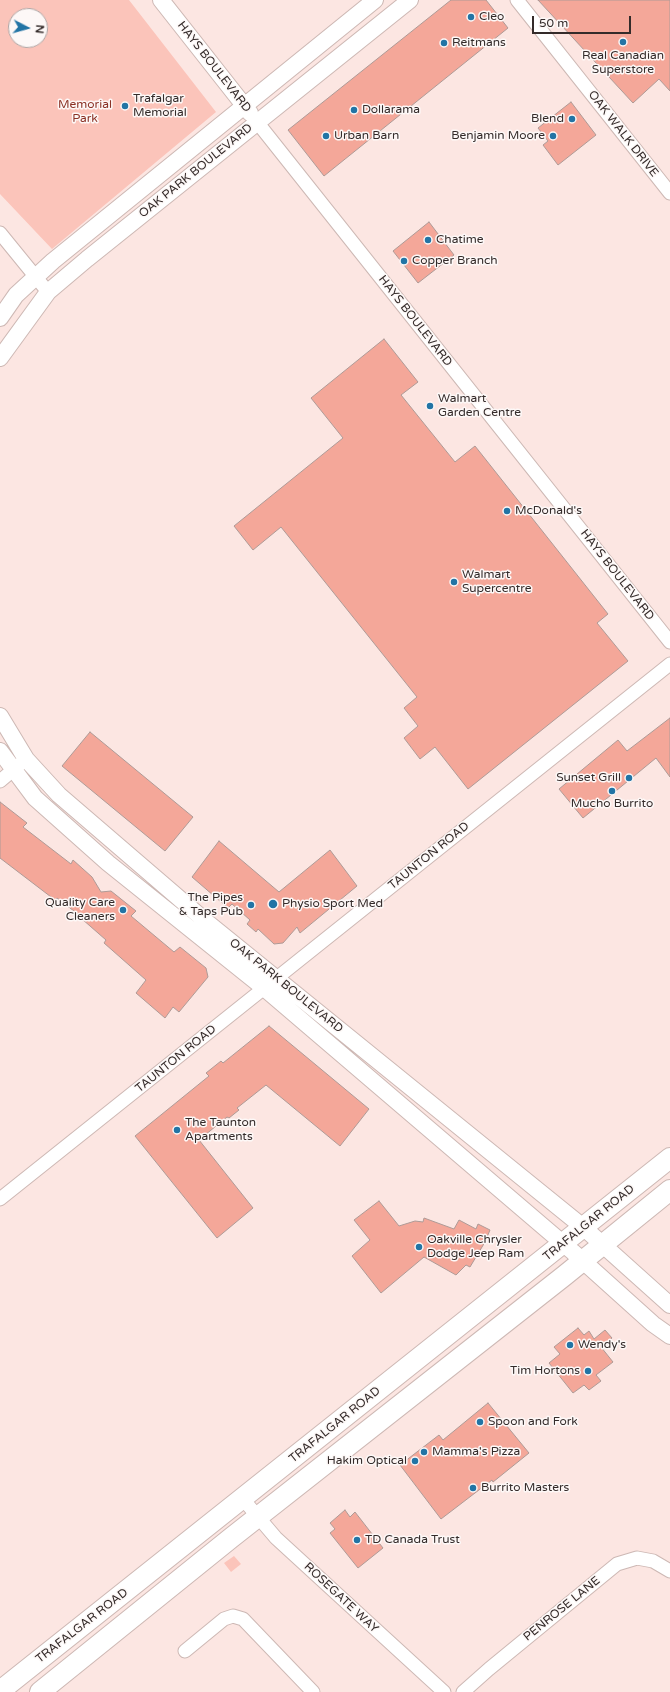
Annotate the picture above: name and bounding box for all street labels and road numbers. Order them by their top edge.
street label: HAYS BOULEVARD [174,19,254,115]
street label: OAK WALK DRIVE [585,88,661,180]
street label: OAK PARK BOULEVARD [136,121,256,221]
street label: HAYS BOULEVARD [375,273,455,369]
street label: HAYS BOULEVARD [577,527,657,623]
street label: TAUNTON ROAD [386,819,472,893]
street label: OAK PARK BOULEVARD [226,936,346,1036]
street label: TAUNTON ROAD [133,1022,219,1096]
street label: TRAFALGAR ROAD [541,1182,637,1264]
street label: TRAFALGAR ROAD [287,1384,383,1466]
street label: ROSEGATE WAY [301,1560,381,1636]
street label: PENROSE LANE [521,1574,603,1644]
street label: TRAFALGAR ROAD [33,1586,131,1666]

